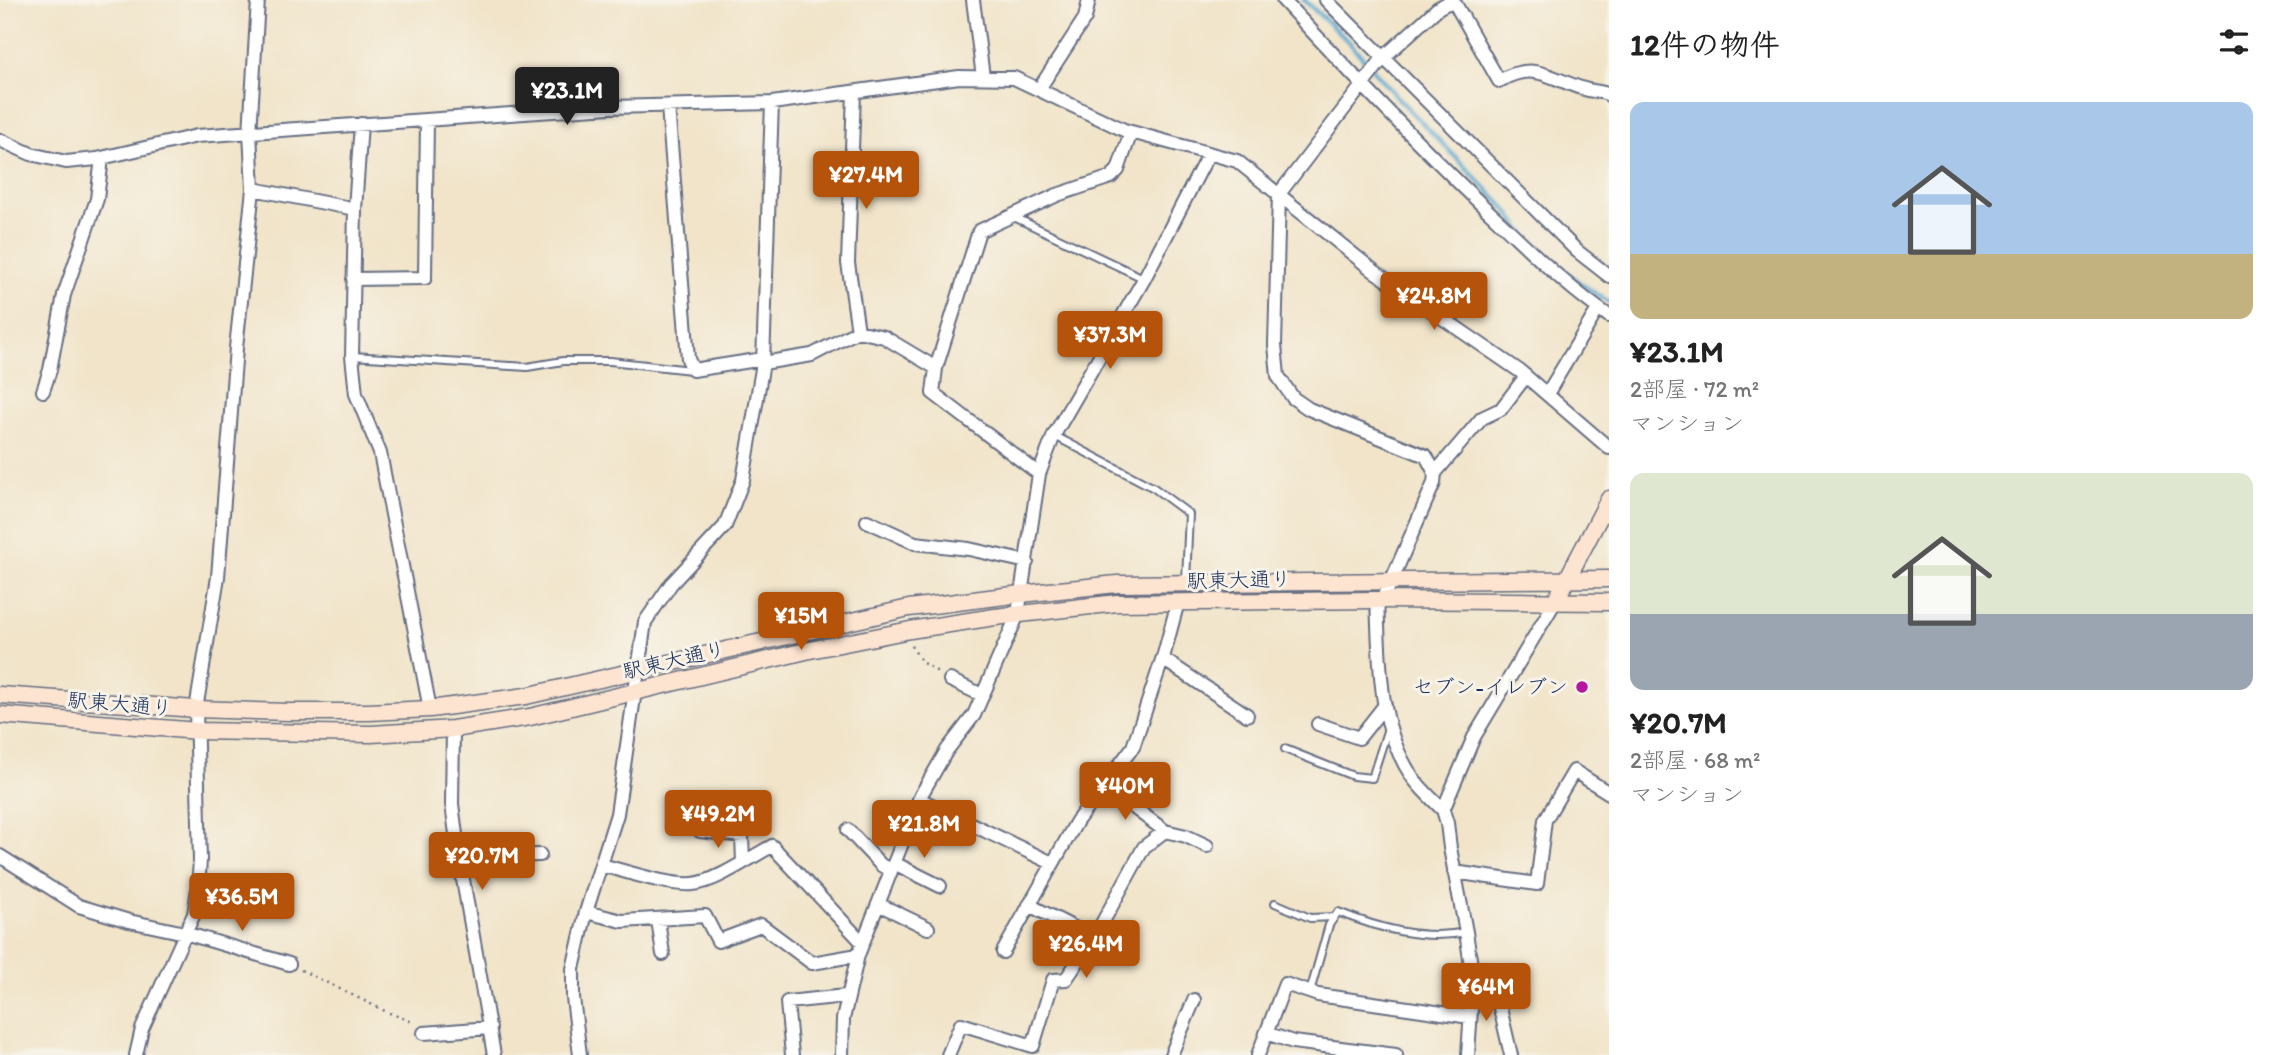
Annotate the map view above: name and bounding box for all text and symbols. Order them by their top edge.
icon: filters [2215,23,2253,61]
text: 12件の物件 [1630,26,1780,63]
pin: ¥23.1M [510,68,624,127]
text: ¥23.1M [531,76,603,104]
icon: home [1879,147,2005,273]
pin: ¥27.4M [809,152,923,211]
text: ¥27.4M [829,160,903,188]
pin: ¥24.8M [1377,272,1491,332]
text: ¥24.8M [1396,281,1472,309]
pin: ¥37.3M [1053,312,1167,371]
text: ¥37.3M [1073,320,1147,348]
text: ¥23.1M [1630,333,1724,370]
text: 2部屋 · 72 m² [1630,375,1759,403]
text: マンション [1630,409,1744,437]
icon: home [1879,518,2005,644]
street label: 駅東大通り [1186,566,1292,593]
pin: ¥15M [760,592,842,652]
text: ¥15M [774,601,828,629]
street label: 駅東大通り [620,636,728,684]
place label: セブン-イレブン [1413,674,1568,699]
marker: セブン-イレブン [1574,679,1590,695]
street label: 駅東大通り [67,686,173,721]
text: ¥20.7M [1630,704,1727,741]
text: 2部屋 · 68 m² [1630,746,1760,774]
pin: ¥40M [1084,762,1166,822]
text: ¥40M [1096,771,1154,799]
text: マンション [1630,780,1744,808]
pin: ¥49.2M [661,790,775,850]
text: ¥49.2M [681,799,755,827]
pin: ¥21.8M [867,800,981,860]
text: ¥21.8M [888,809,960,837]
pin: ¥20.7M [425,832,539,892]
text: ¥20.7M [445,841,519,869]
pin: ¥36.5M [185,874,299,933]
text: ¥36.5M [205,882,279,910]
pin: ¥26.4M [1029,920,1143,980]
text: ¥26.4M [1049,929,1123,957]
pin: ¥64M [1445,964,1527,1023]
text: ¥64M [1458,972,1514,1000]

